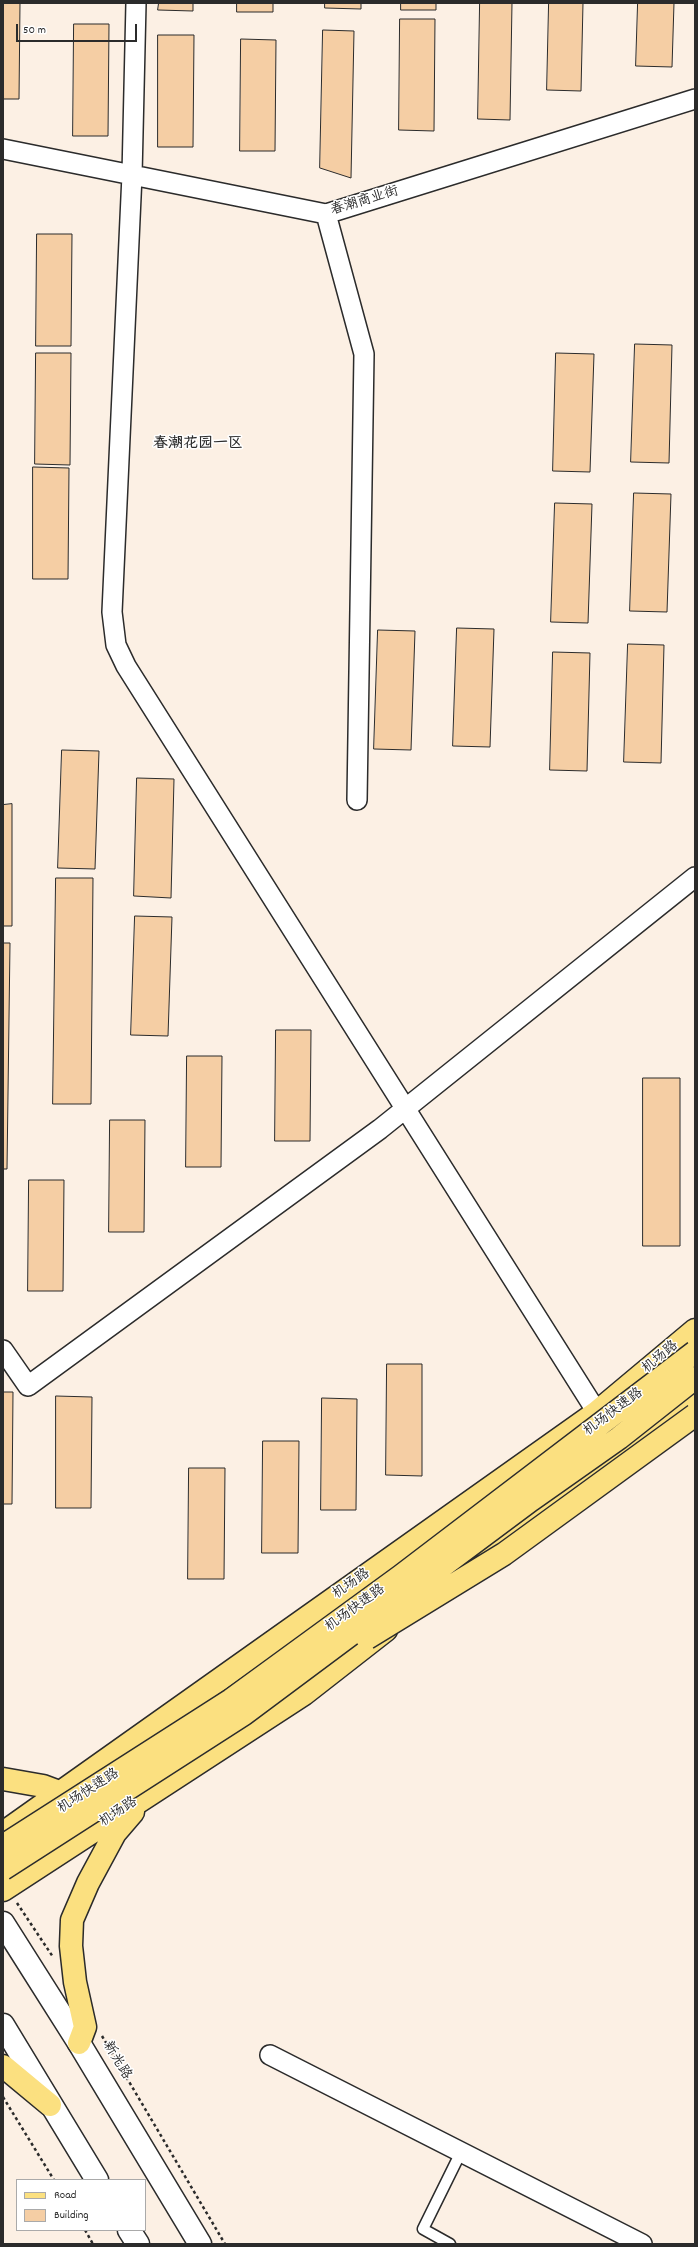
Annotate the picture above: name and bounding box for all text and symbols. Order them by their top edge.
scale bar [18,16,139,42]
text: 50 m [23,22,46,39]
street label: 春潮商业街 [329,184,401,220]
district label: 春潮花园一区 [153,436,243,454]
street label: 机场路 [640,1338,682,1378]
street label: 机场快速路 [581,1385,647,1441]
street label: 机场路 [330,1566,374,1604]
street label: 机场快速路 [323,1582,389,1636]
street label: 机场快速路 [55,1766,123,1818]
street label: 机场路 [97,1794,141,1832]
street label: 新光路 [98,2039,134,2083]
legend [16,2179,146,2231]
text: Road [54,2187,76,2204]
text: Building [54,2207,89,2224]

